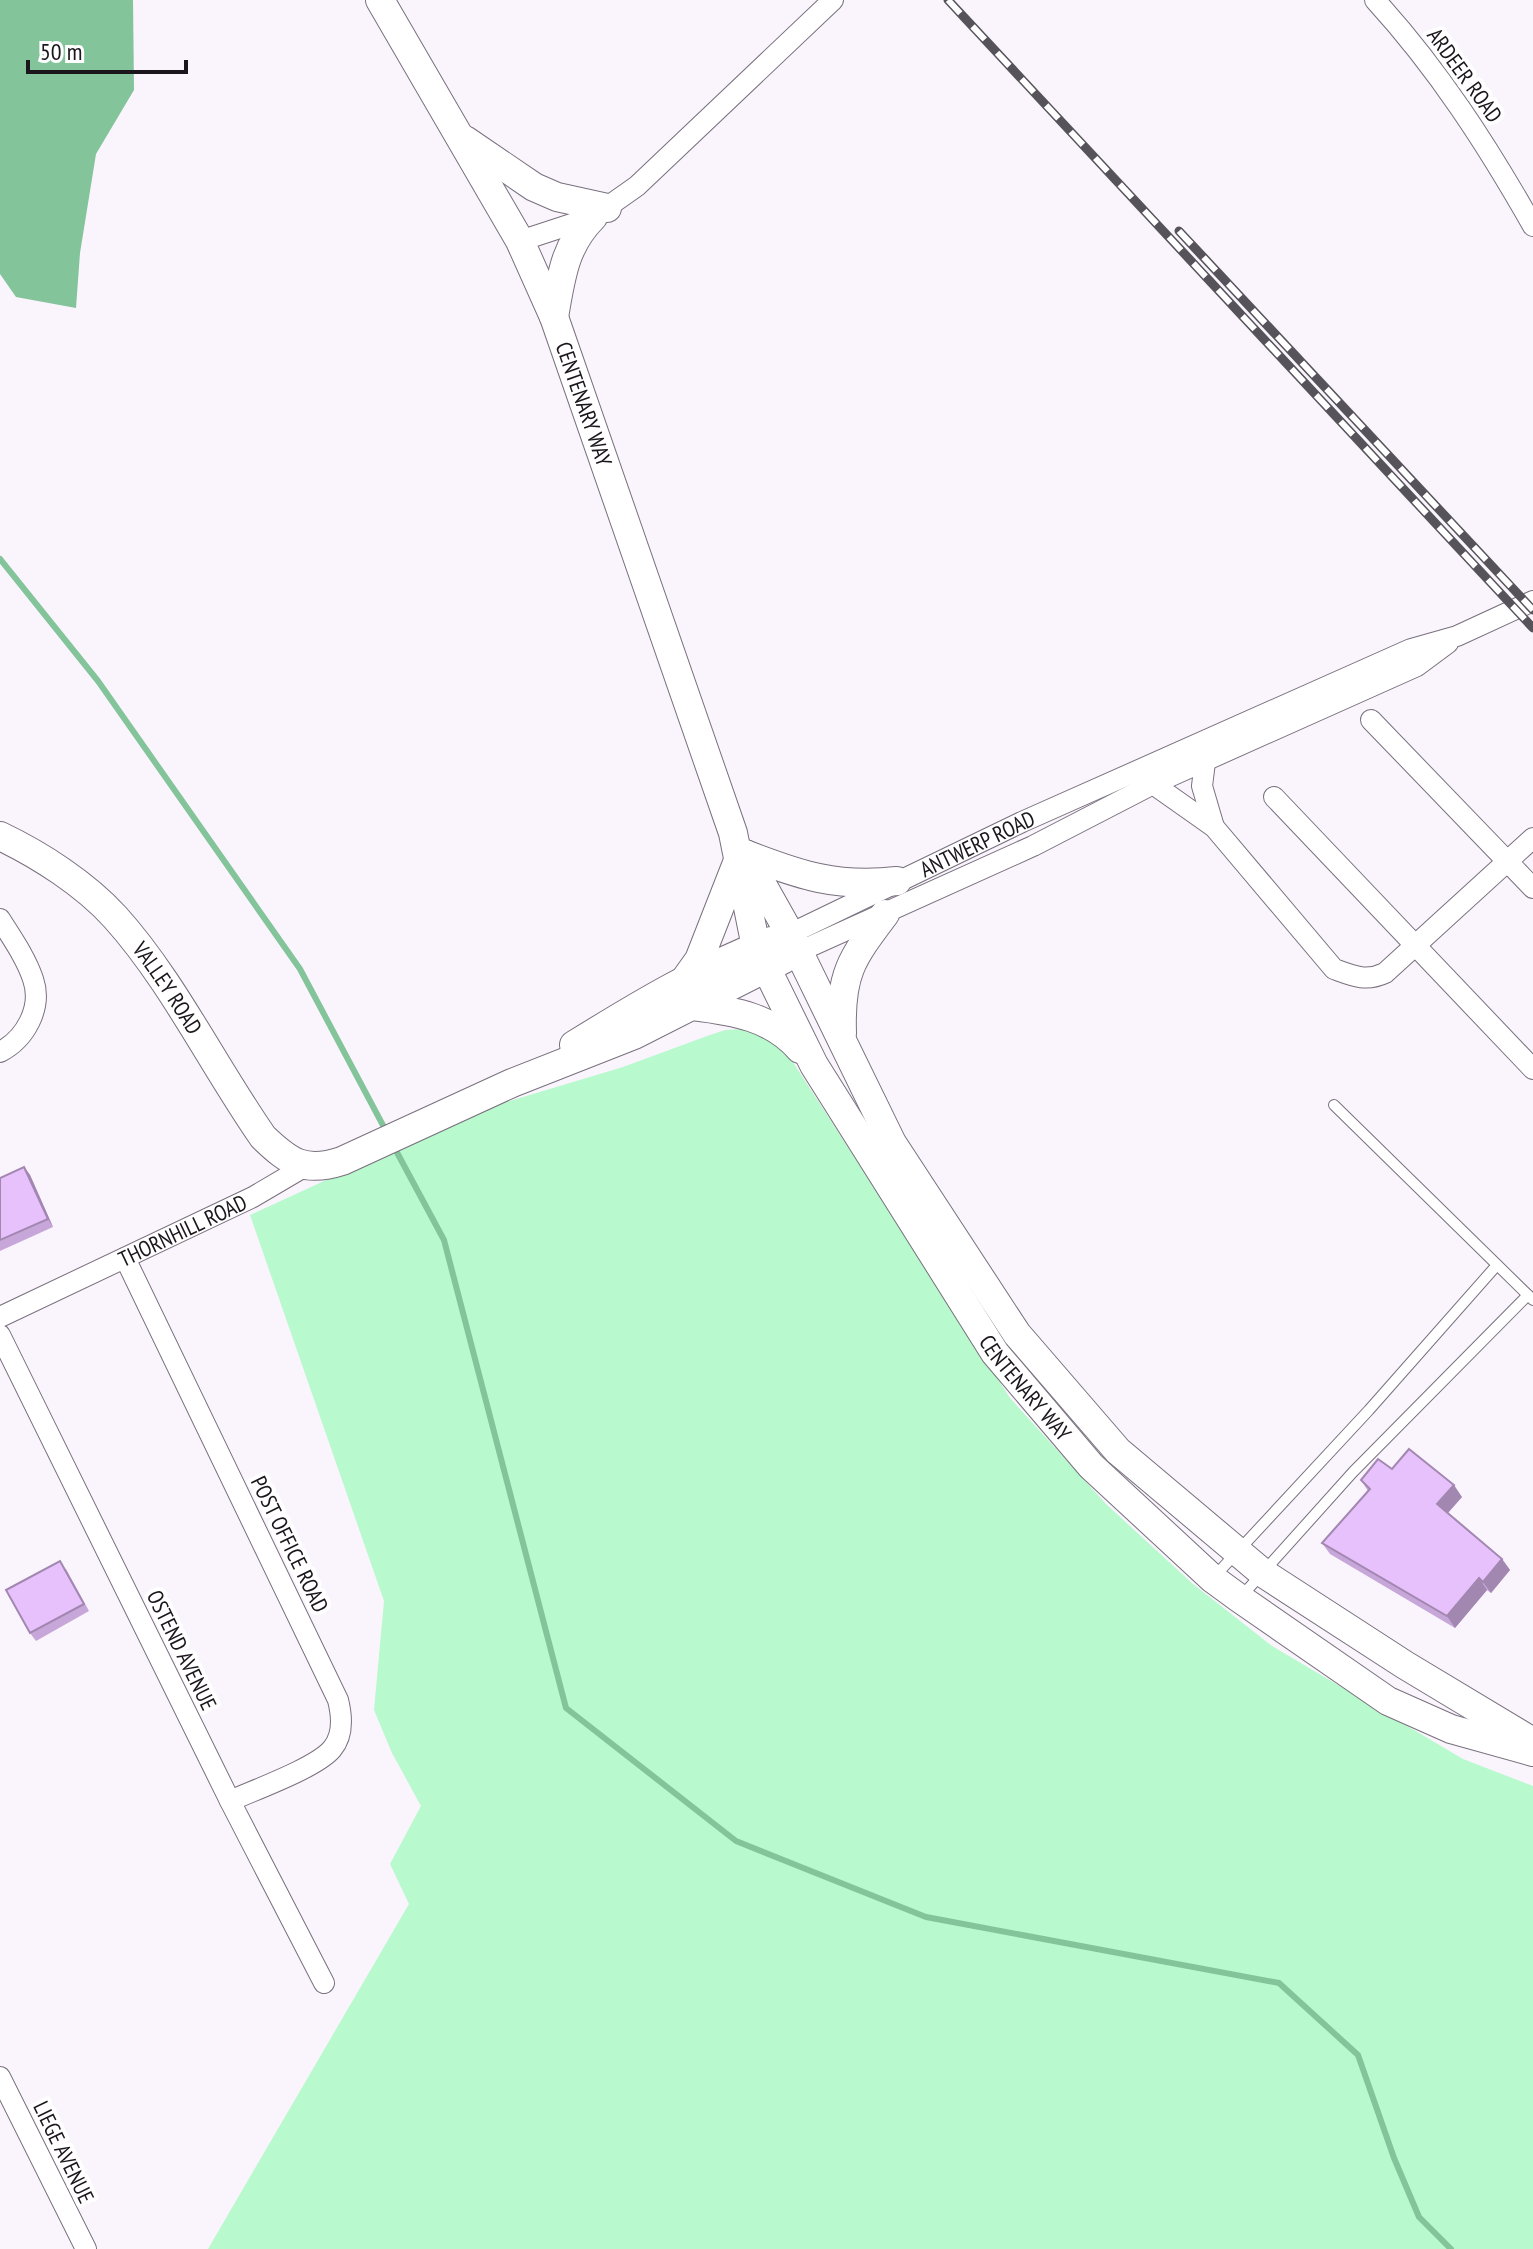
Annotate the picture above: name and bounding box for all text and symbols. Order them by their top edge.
street label: ARDEER ROAD [1421,22,1509,128]
scale bar [28,24,186,74]
text: 50 m [40,36,82,67]
street label: CENTENARY WAY [550,338,619,470]
street label: ANTWERP ROAD [915,804,1039,883]
street label: VALLEY ROAD [126,935,209,1039]
street label: THORNHILL ROAD [114,1188,251,1273]
street label: CENTENARY WAY [973,1329,1077,1447]
street label: POST OFFICE ROAD [245,1471,335,1617]
street label: OSTEND AVENUE [141,1585,223,1715]
street label: LIEGE AVENUE [27,2096,101,2208]

